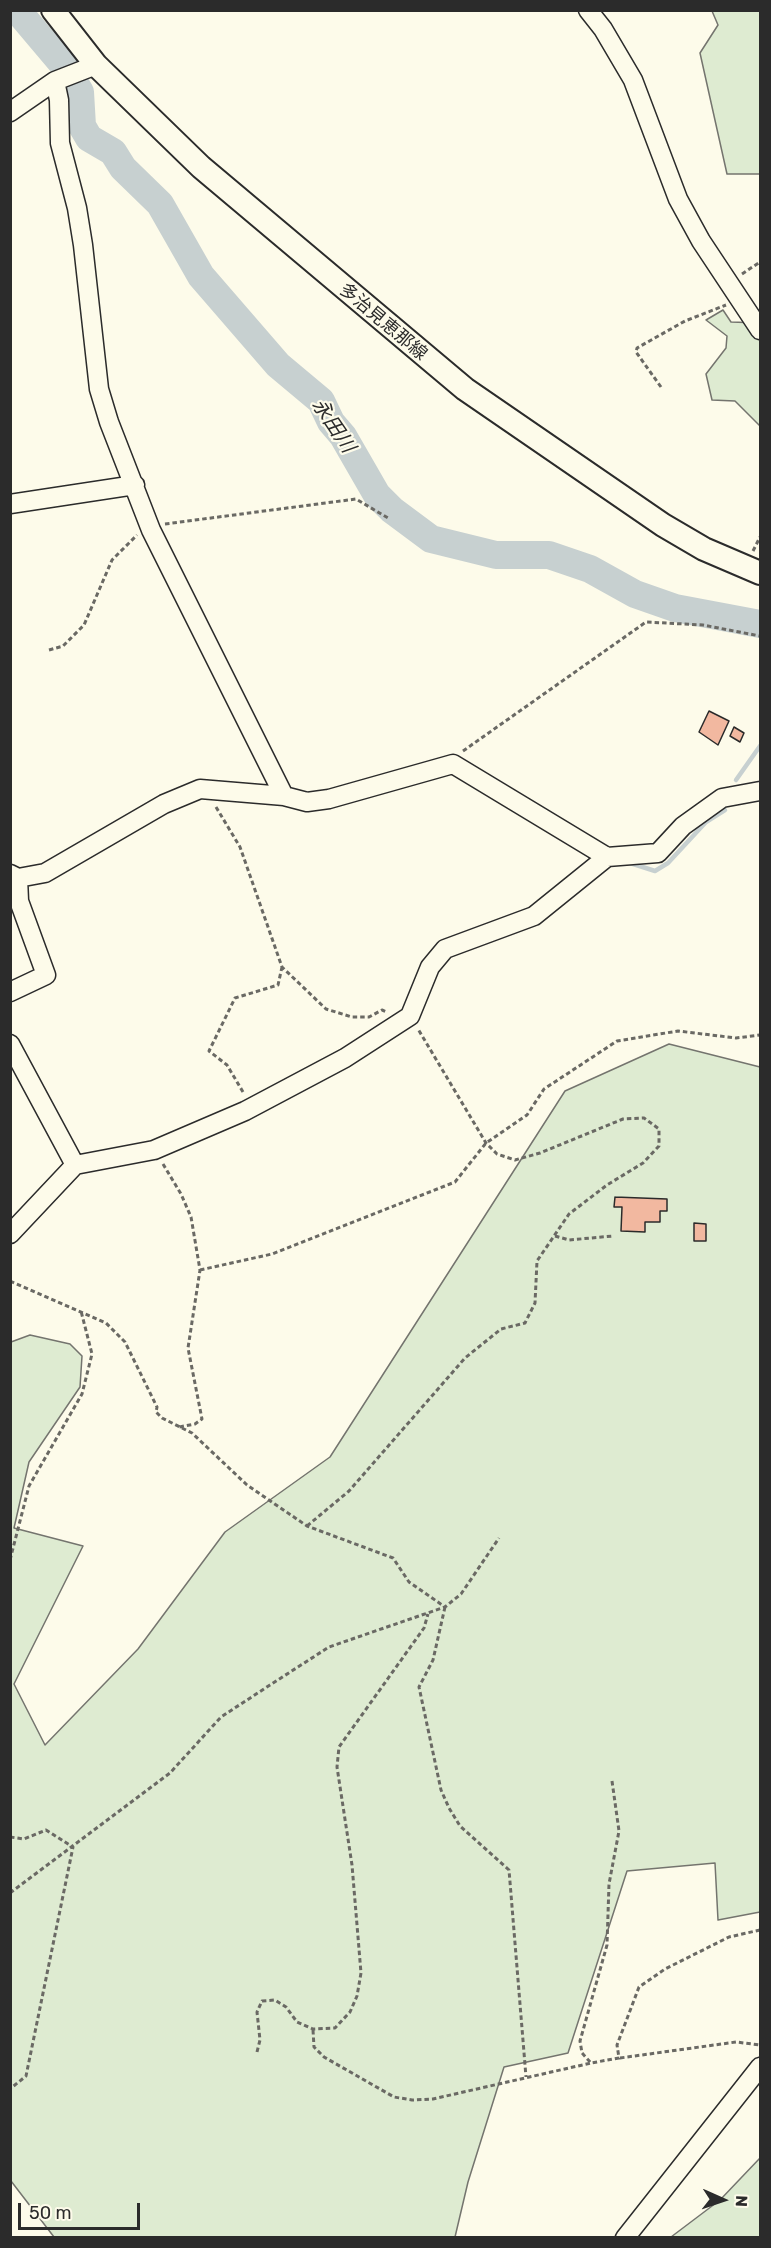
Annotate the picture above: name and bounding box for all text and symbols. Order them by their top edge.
street label: 多治見恵那線 [335,279,431,365]
water label: 永田川 [306,394,360,458]
north arrow [693,2170,753,2230]
scale bar [21,2191,142,2229]
text: N [732,2195,751,2207]
text: 50 m [29,2202,72,2224]

